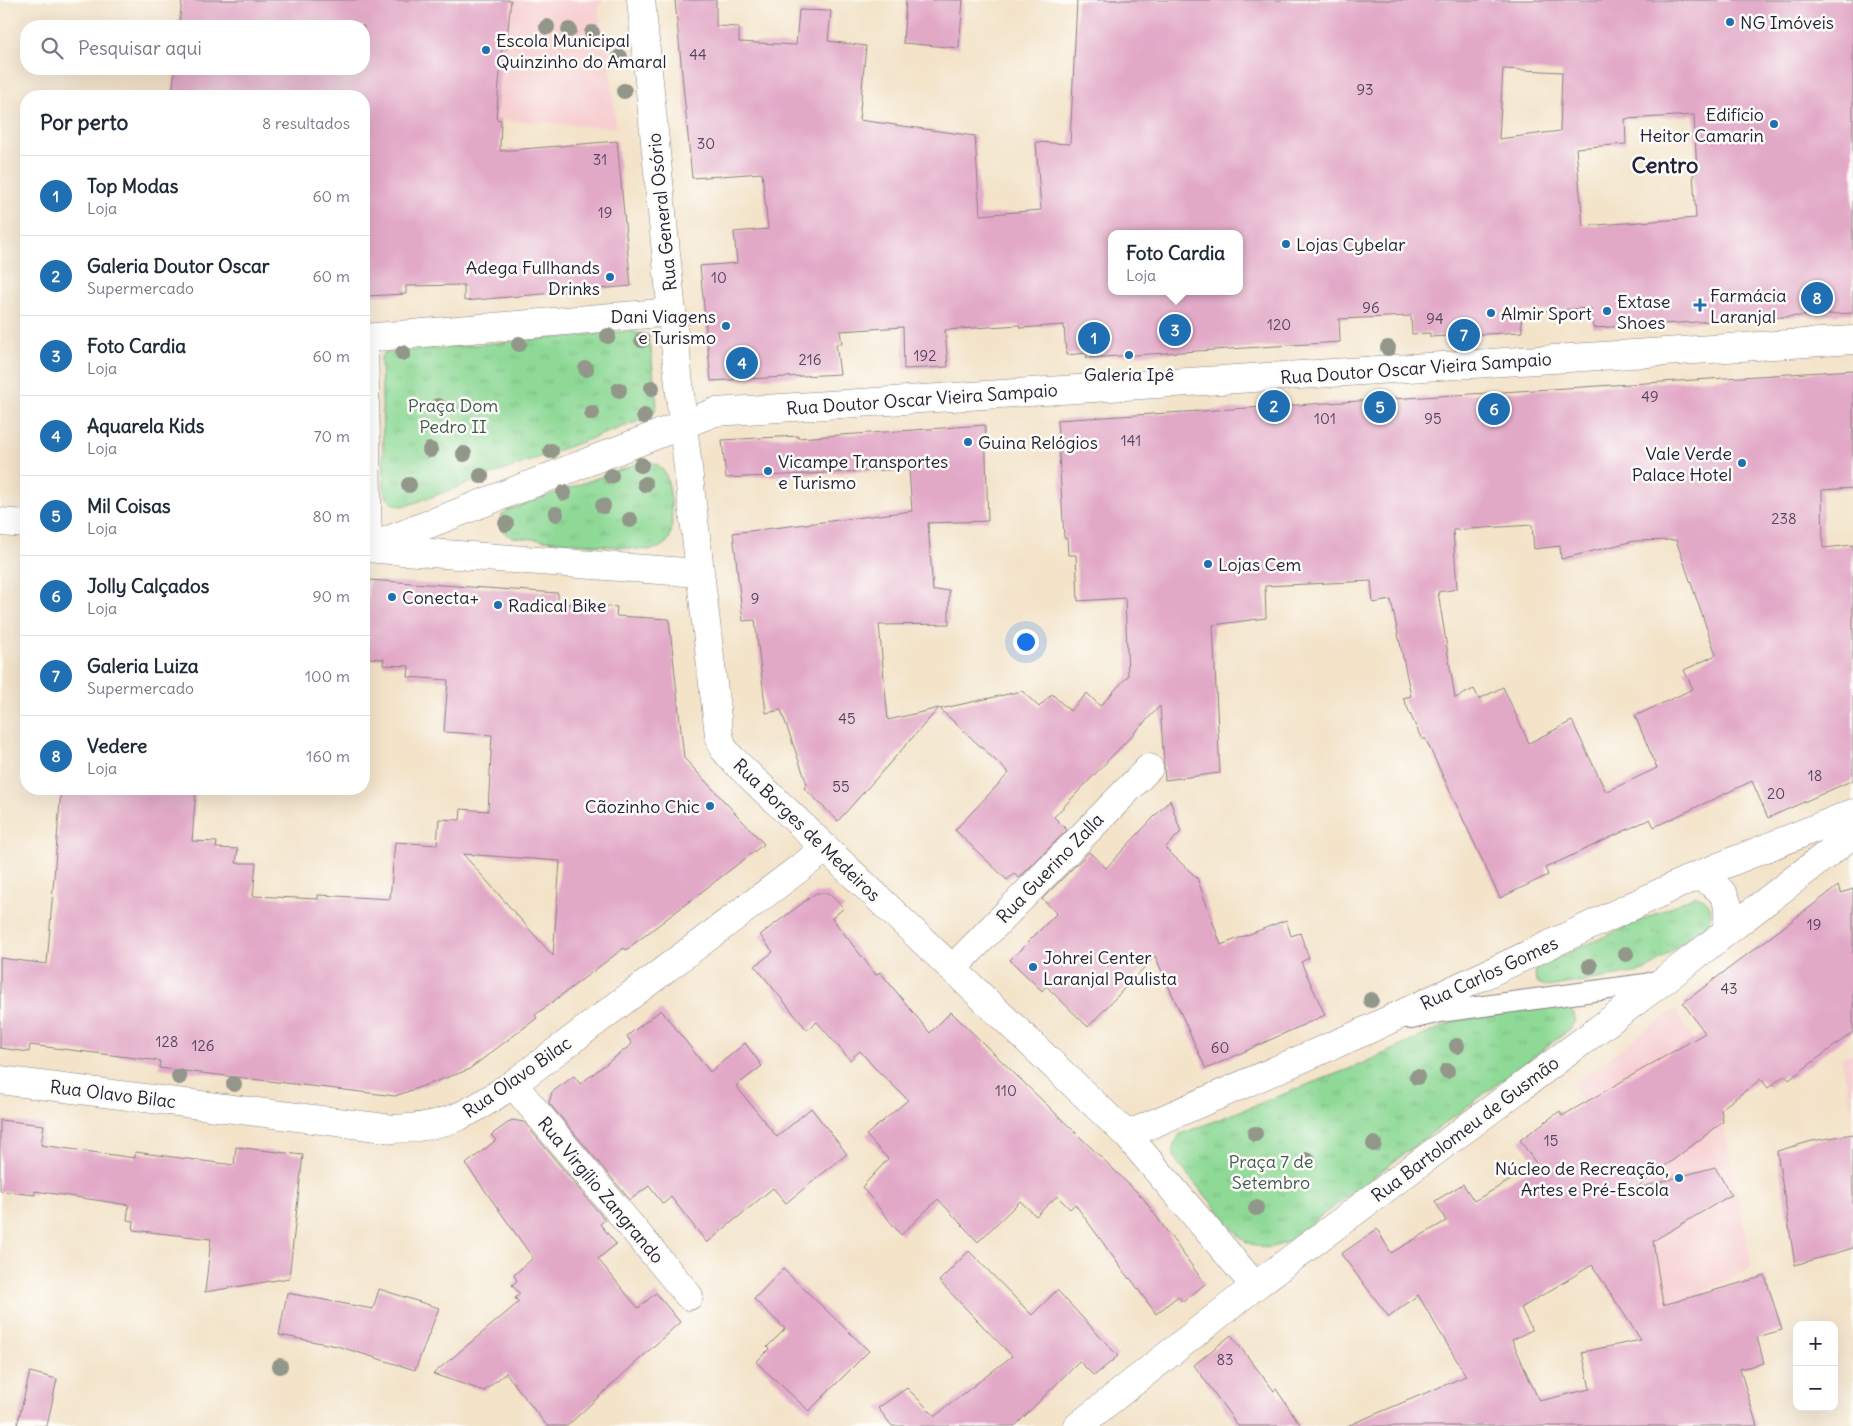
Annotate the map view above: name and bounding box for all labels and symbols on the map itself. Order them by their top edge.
place label: NG Imóveis [1740,11,1834,34]
marker: NG Imóveis [1724,16,1736,28]
place label: Escola Municipal Quinzinho do Amaral [496,29,666,73]
marker: Escola Municipal Quinzinho do Amaral [480,44,492,56]
house number: 44 [689,45,707,64]
house number: 93 [1356,80,1374,99]
place label: Edifício Heitor Camarin [1640,103,1764,147]
marker: Edifício Heitor Camarin [1768,118,1780,130]
street label: Rua General Osório [642,132,682,292]
house number: 30 [697,134,715,153]
house number: 31 [593,150,607,169]
district label: Centro [1632,151,1698,179]
house number: 19 [598,203,612,222]
place label: Lojas Cybelar [1296,233,1406,256]
marker: Lojas Cybelar [1280,238,1292,250]
place label: Adega Fullhands Drinks [466,256,600,300]
house number: 10 [711,268,727,287]
marker: Adega Fullhands Drinks [604,271,616,283]
pin: 8 [1801,279,1833,317]
place label: Farmácia Laranjal [1710,284,1786,328]
place label: Extase Shoes [1617,290,1671,334]
house number: 96 [1362,298,1380,317]
marker: Farmácia Laranjal [1694,299,1706,311]
place label: Almir Sport [1501,302,1592,325]
place label: Dani Viagens e Turismo [610,305,716,349]
marker: Extase Shoes [1601,305,1613,317]
marker: Almir Sport [1485,307,1497,319]
house number: 94 [1426,309,1444,328]
pin: 3 [1159,311,1191,349]
house number: 120 [1267,315,1291,334]
pin: 7 [1448,316,1480,354]
pin: 1 [1078,319,1110,357]
marker: Dani Viagens e Turismo [720,320,732,332]
pin: 4 [726,344,758,382]
house number: 192 [914,346,936,365]
street label: Rua Doutor Oscar Vieira Sampaio [1279,347,1553,389]
marker: Galeria Ipê [1123,349,1135,361]
house number: 216 [799,350,821,369]
place label: Galeria Ipê [1084,363,1174,386]
street label: Rua Doutor Oscar Vieira Sampaio [785,378,1059,420]
pin: 2 [1258,387,1290,425]
house number: 49 [1641,387,1659,406]
pin: 5 [1364,388,1396,426]
pin: 6 [1478,390,1510,428]
park label: Praça Dom Pedro II [408,394,498,438]
house number: 101 [1314,409,1336,428]
house number: 95 [1424,409,1442,428]
place label: Guina Relógios [978,431,1098,454]
house number: 141 [1121,431,1141,450]
marker: Guina Relógios [962,436,974,448]
place label: Vale Verde Palace Hotel [1632,442,1732,486]
place label: Vicampe Transportes e Turismo [778,450,948,494]
marker: Vale Verde Palace Hotel [1736,457,1748,469]
marker: Vicampe Transportes e Turismo [762,465,774,477]
house number: 238 [1771,509,1797,528]
place label: Lojas Cem [1218,553,1302,576]
marker: Lojas Cem [1202,558,1214,570]
place label: Conecta+ [402,586,479,609]
house number: 9 [751,589,759,608]
marker: Conecta+ [386,591,398,603]
place label: Radical Bike [508,594,606,617]
marker: Radical Bike [492,599,504,611]
your location [1013,629,1039,655]
house number: 45 [838,709,856,728]
street label: Rua Borges de Medeiros [729,754,885,906]
house number: 18 [1808,766,1822,785]
house number: 55 [832,777,850,796]
house number: 20 [1767,784,1785,803]
place label: Cãozinho Chic [585,795,700,818]
marker: Cãozinho Chic [704,800,716,812]
street label: Rua Guerino Zalla [992,808,1108,928]
house number: 19 [1807,915,1821,934]
street label: Rua Carlos Gomes [1417,931,1561,1015]
place label: Johrei Center Laranjal Paulista [1043,946,1177,990]
marker: Johrei Center Laranjal Paulista [1027,961,1039,973]
house number: 43 [1720,979,1738,998]
street label: Rua Olavo Bilac [458,1031,576,1123]
house number: 128 [156,1032,178,1051]
house number: 126 [192,1036,214,1055]
house number: 60 [1211,1038,1229,1057]
street label: Rua Bartolomeu de Gusmão [1367,1051,1563,1207]
street label: Rua Olavo Bilac [49,1075,177,1113]
house number: 110 [995,1081,1017,1100]
street label: Rua Virgílio Zangrando [533,1112,669,1268]
house number: 15 [1544,1131,1558,1150]
park label: Praça 7 de Setembro [1228,1150,1314,1194]
place label: Núcleo de Recreação, Artes e Pré-Escola [1495,1157,1669,1201]
marker: Núcleo de Recreação, Artes e Pré-Escola [1673,1172,1685,1184]
house number: 83 [1216,1350,1234,1369]

